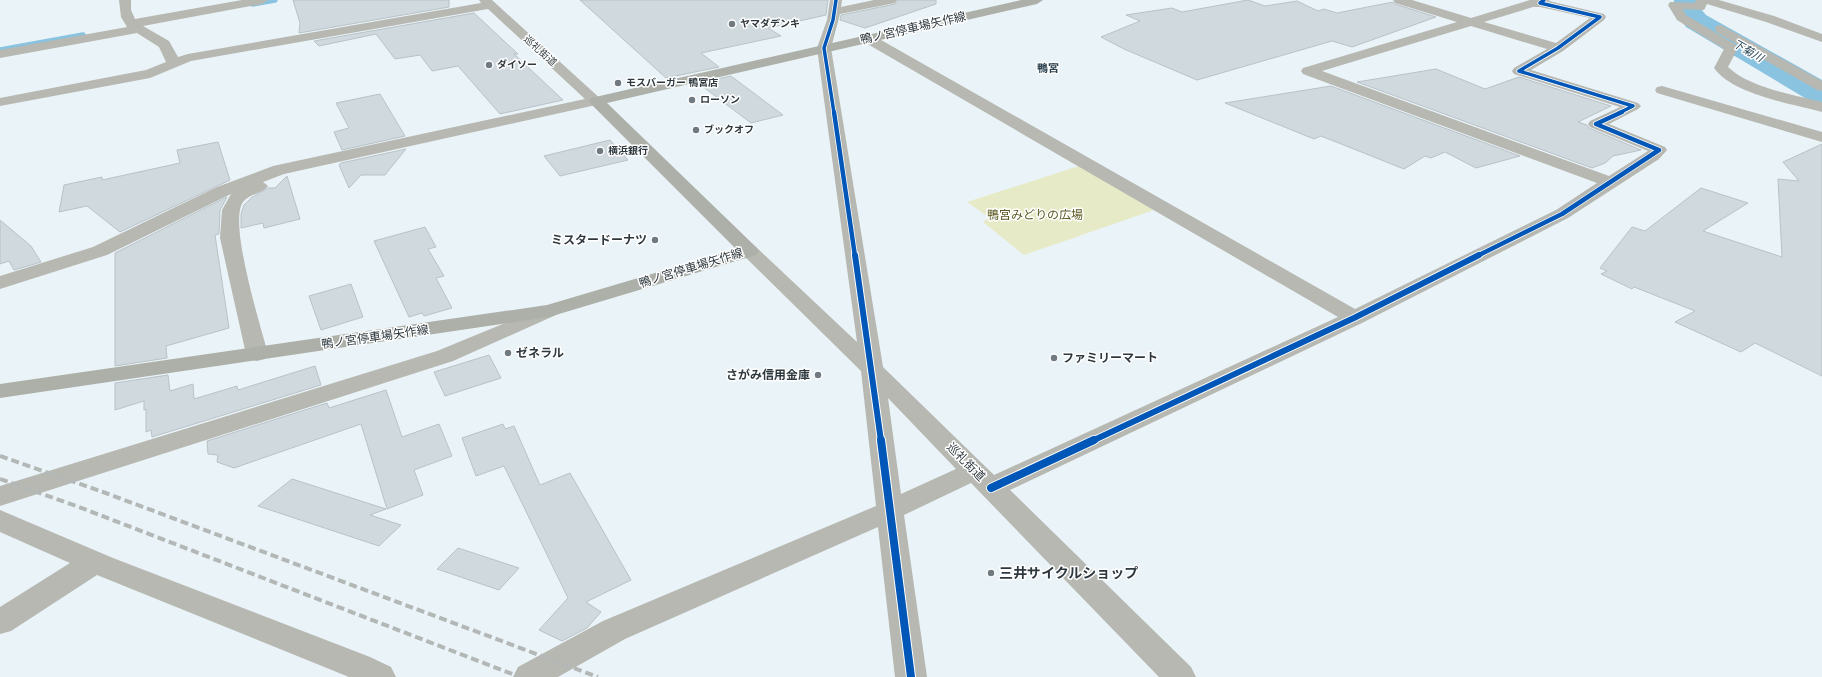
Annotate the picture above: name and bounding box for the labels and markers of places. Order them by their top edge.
place label: ヤマダデンキ [740,18,800,30]
marker: ヤマダデンキ [727,19,737,29]
place label: ダイソー [497,59,537,71]
marker: ダイソー [484,60,494,70]
place label: モスバーガー 鴨宮店 [626,77,718,89]
marker: モスバーガー 鴨宮店 [613,78,623,88]
place label: ローソン [700,94,740,106]
marker: ローソン [687,95,697,105]
place label: ブックオフ [704,124,754,136]
marker: ブックオフ [691,125,701,135]
place label: 横浜銀行 [608,145,648,157]
marker: 横浜銀行 [595,146,605,156]
place label: ミスタードーナツ [551,233,647,247]
marker: ミスタードーナツ [650,235,660,245]
place label: ゼネラル [516,346,564,360]
marker: ゼネラル [503,348,513,358]
place label: ファミリーマート [1062,351,1158,365]
marker: ファミリーマート [1049,353,1059,363]
place label: さがみ信用金庫 [726,368,810,382]
marker: さがみ信用金庫 [813,370,823,380]
place label: 三井サイクルショップ [999,565,1138,582]
marker: 三井サイクルショップ [986,568,996,578]

